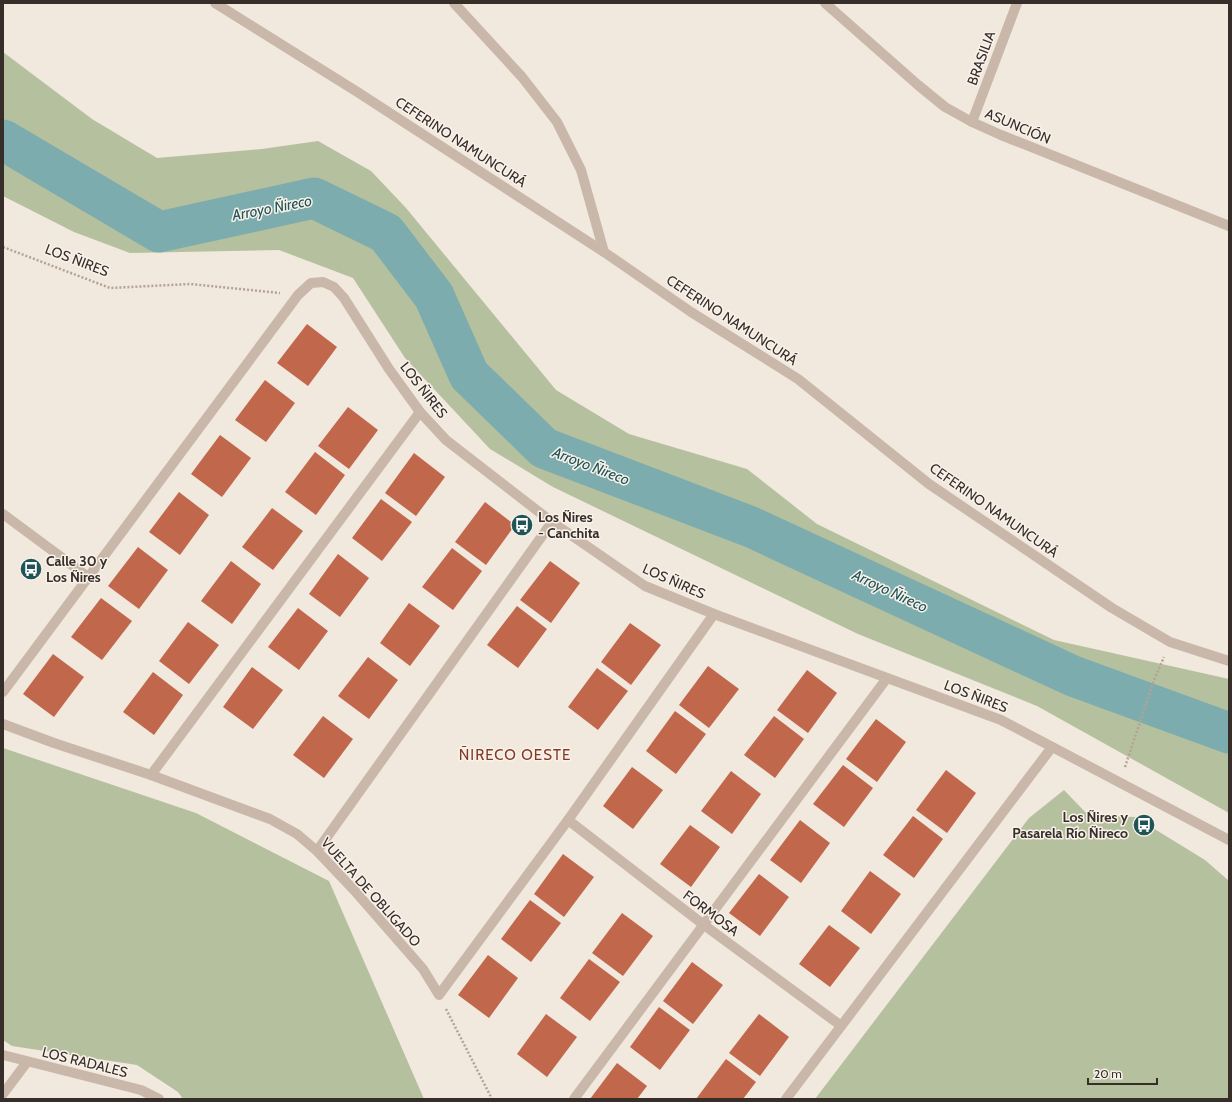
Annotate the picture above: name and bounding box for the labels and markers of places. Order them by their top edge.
place label: Los Ñires - Canchita [538,508,599,542]
bus stop icon: Los Ñires - Canchita [509,512,535,538]
place label: Calle 30 y Los Ñires [46,552,108,586]
bus stop icon: Calle 30 y Los Ñires [18,556,44,582]
place label: Los Ñires y Pasarela Río Ñireco [1012,808,1128,842]
bus stop icon: Los Ñires y Pasarela Río Ñireco [1131,812,1157,838]

